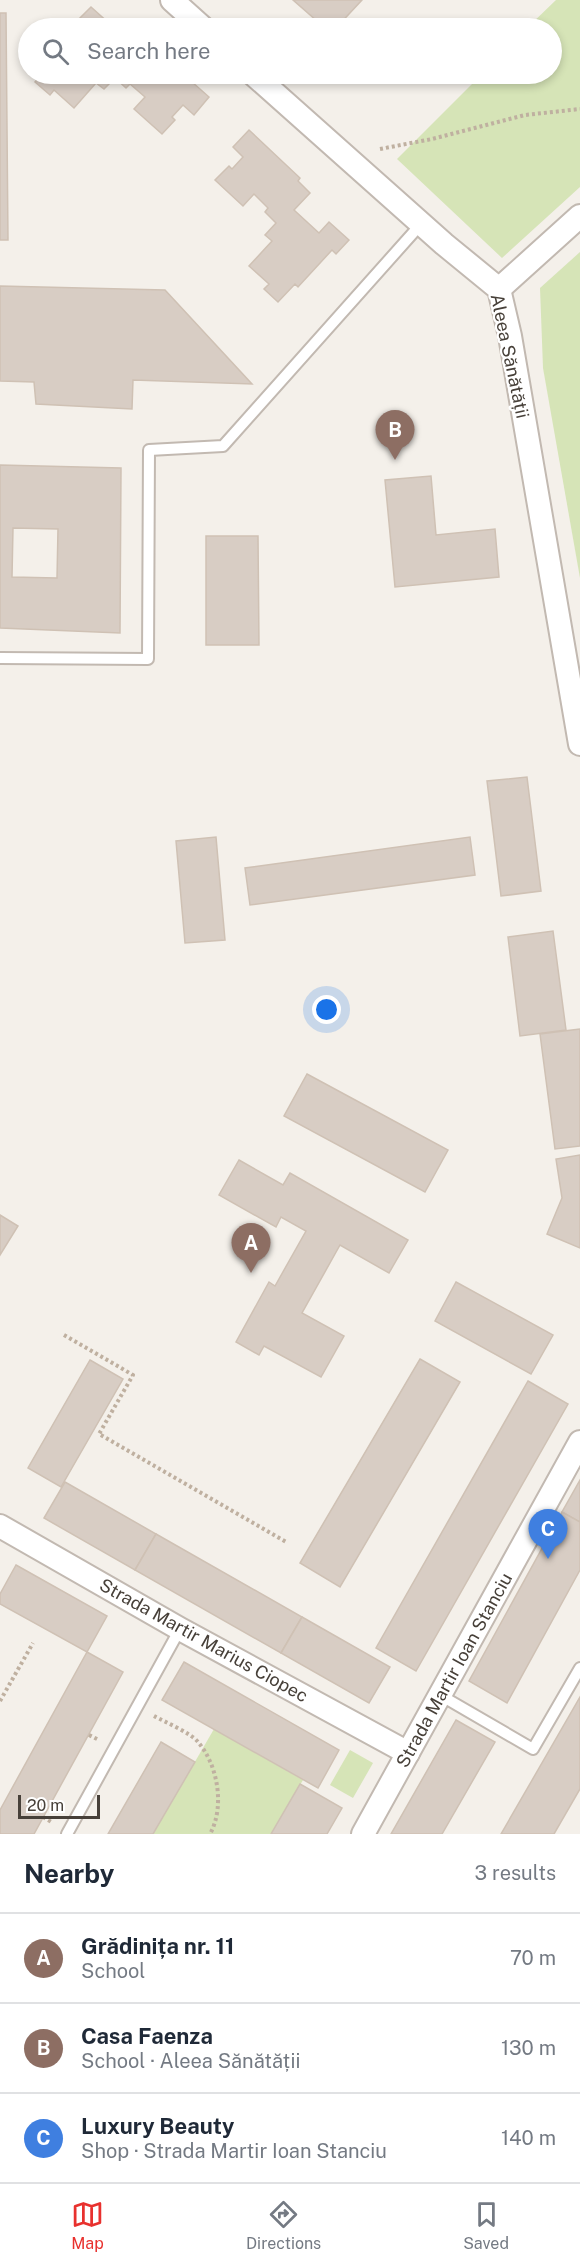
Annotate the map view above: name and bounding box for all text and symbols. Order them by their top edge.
search box [18,18,562,84]
icon: search [39,35,72,68]
text: Search here [87,38,211,64]
street label: Aleea Sănătății [487,292,533,420]
pin: B [376,410,414,460]
your location [312,995,341,1024]
pin: A [232,1224,270,1273]
pin: C [528,1510,568,1559]
street label: Strada Martir Ioan Stanciu [392,1569,516,1771]
street label: Strada Martir Marius Ciopec [96,1574,312,1706]
scale bar [18,1792,100,1820]
text: 20 m [27,1796,64,1815]
text: Nearby [24,1858,114,1889]
text: 3 results [475,1861,556,1885]
text: Grădinița nr. 11 [81,1933,234,1959]
text: A [36,1946,51,1970]
text: 70 m [510,1946,556,1970]
text: School [81,1959,145,1983]
text: Casa Faenza [81,2023,213,2049]
text: B [37,2036,50,2060]
text: 130 m [501,2036,556,2060]
text: School · Aleea Sănătății [81,2049,300,2073]
text: Luxury Beauty [81,2113,234,2139]
text: C [36,2126,51,2150]
text: 140 m [501,2126,556,2150]
text: Shop · Strada Martir Ioan Stanciu [81,2139,387,2163]
tab: Map [71,2198,104,2253]
tab: Directions [246,2198,321,2253]
tab: Saved [463,2198,509,2253]

